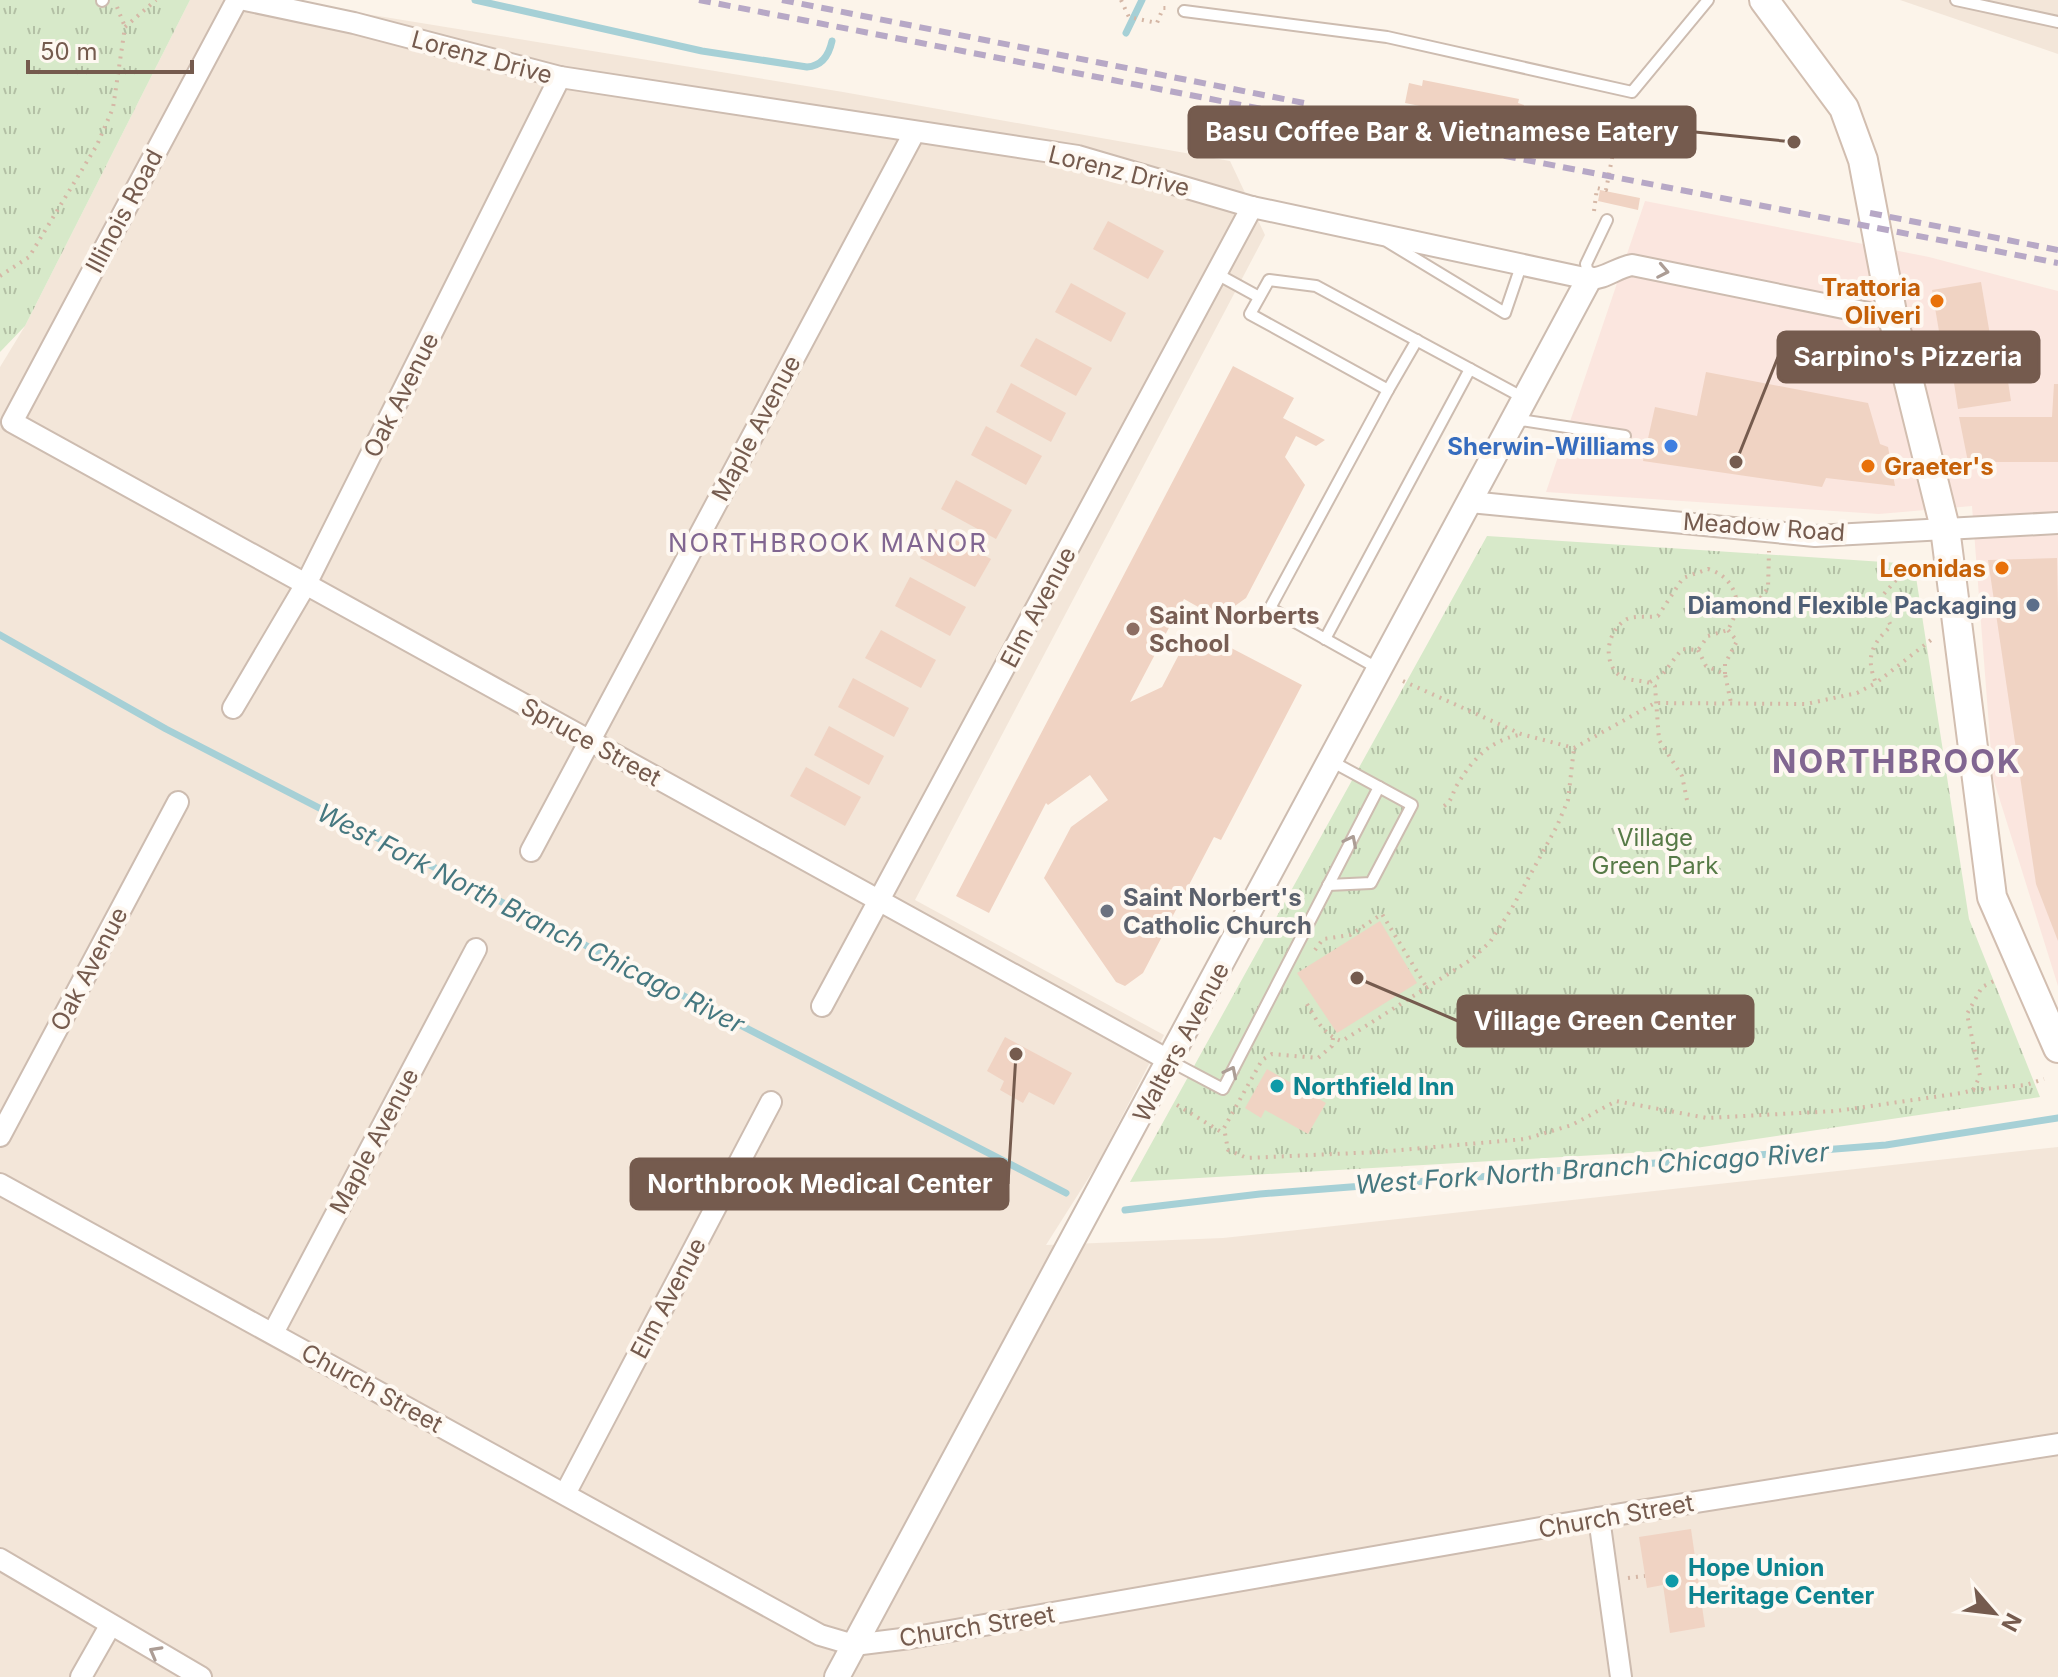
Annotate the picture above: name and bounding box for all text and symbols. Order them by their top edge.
scale bar [28,24,192,74]
street label: Lorenz Drive [409,24,555,90]
text: 50 m [40,37,98,66]
callout: Basu Coffee Bar & Vietnamese Eatery [1189,107,1695,157]
text: Basu Coffee Bar & Vietnamese Eatery [1205,116,1679,147]
street label: Lorenz Drive [1045,139,1193,203]
street label: Illinois Road [79,144,169,278]
one-way arrow [1657,262,1670,279]
place label: Trattoria Oliveri [1821,273,1921,330]
marker: Trattoria Oliveri [1928,292,1946,310]
street label: Oak Avenue [357,328,445,462]
callout: Sarpino's Pizzeria [1778,332,2039,382]
text: Sarpino's Pizzeria [1794,341,2022,372]
street label: Maple Avenue [705,350,807,506]
place label: Sherwin-Williams [1447,432,1655,461]
marker: Sherwin-Williams [1662,437,1680,455]
place label: Graeter's [1884,452,1994,481]
marker: Graeter's [1859,457,1877,475]
street label: Meadow Road [1682,507,1846,547]
district label: NORTHBROOK MANOR [668,527,988,558]
street label: Elm Avenue [994,542,1082,672]
place label: Leonidas [1879,554,1986,583]
marker: Leonidas [1993,559,2011,577]
place label: Diamond Flexible Packaging [1687,591,2017,620]
marker: Diamond Flexible Packaging [2024,596,2042,614]
place label: Saint Norberts School [1149,601,1319,658]
marker: Saint Norberts School [1124,620,1142,638]
street label: Spruce Street [516,692,666,792]
district label: NORTHBROOK [1772,742,2022,781]
water label: West Fork North Branch Chicago River [312,796,751,1040]
park label: Village Green Park [1592,823,1718,880]
one-way arrow [1342,835,1357,850]
place label: Saint Norbert's Catholic Church [1123,883,1312,940]
street label: Oak Avenue [44,902,134,1036]
marker: Saint Norbert's Catholic Church [1098,902,1116,920]
street label: Walters Avenue [1127,957,1235,1127]
callout: Village Green Center [1458,996,1753,1046]
text: Village Green Center [1474,1005,1737,1036]
street label: Maple Avenue [323,1063,425,1219]
one-way arrow [1222,1066,1237,1081]
place label: Northfield Inn [1293,1072,1455,1101]
marker: Northfield Inn [1268,1077,1286,1095]
water label: West Fork North Branch Chicago River [1354,1136,1831,1200]
callout: Northbrook Medical Center [631,1159,1008,1209]
text: Northbrook Medical Center [647,1168,993,1199]
street label: Elm Avenue [624,1233,712,1363]
street label: Church Street [296,1337,448,1439]
street label: Church Street [1536,1488,1696,1544]
place label: Hope Union Heritage Center [1688,1553,1875,1610]
marker: Hope Union Heritage Center [1663,1572,1681,1590]
north arrow [1954,1573,2034,1653]
street label: Church Street [897,1599,1057,1653]
text: N [1996,1609,2027,1636]
one-way arrow [149,1646,164,1661]

